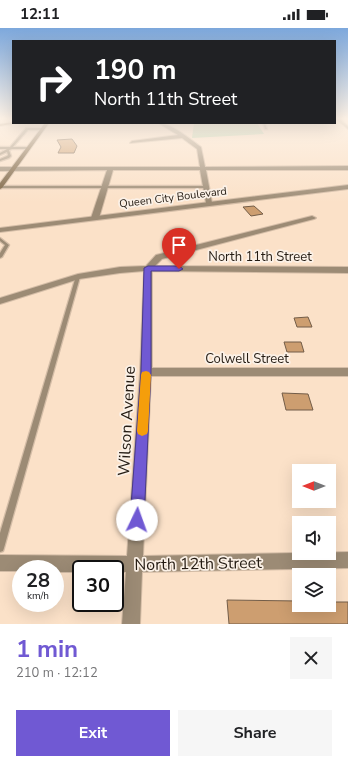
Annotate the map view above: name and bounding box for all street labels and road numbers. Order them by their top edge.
street label: Queen City Boulevard [118,183,228,212]
street label: North 11th Street [208,248,312,266]
street label: Colwell Street [205,350,289,368]
street label: Wilson Avenue [113,365,141,477]
street label: North 12th Street [134,552,262,576]

